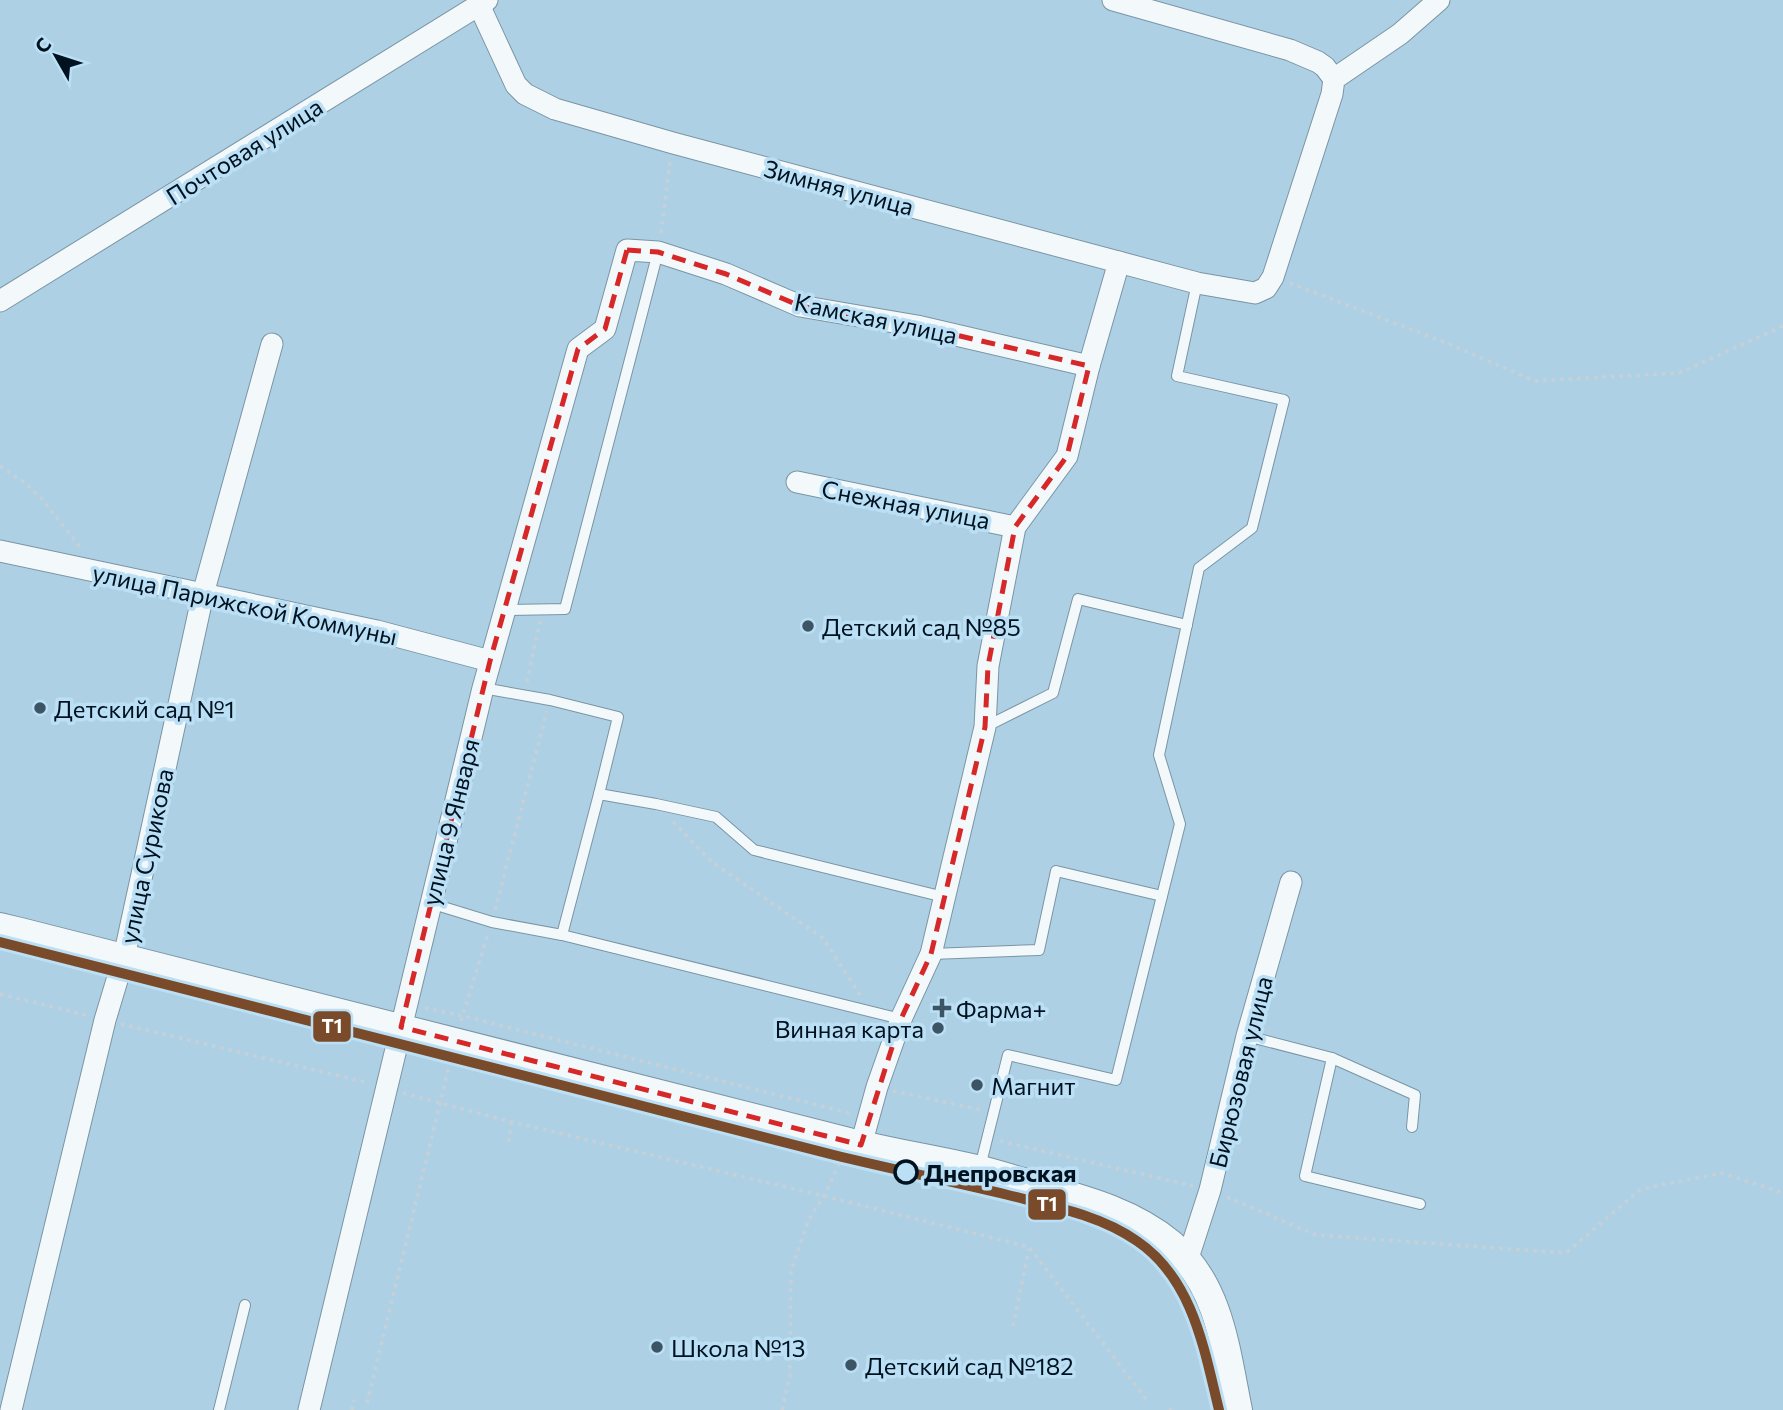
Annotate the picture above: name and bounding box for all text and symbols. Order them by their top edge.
north arrow [21,21,91,91]
text: С [29,33,55,57]
street label: Почтовая улица [161,91,327,211]
street label: Зимняя улица [761,153,917,221]
street label: Камская улица [792,287,960,349]
street label: Снежная улица [819,473,993,535]
street label: улица Парижской Коммуны [90,558,400,650]
place label: Детский сад №85 [822,612,1021,641]
marker: Детский сад №85 [800,618,816,634]
place label: Детский сад №1 [54,694,235,723]
marker: Детский сад №1 [32,700,48,716]
street label: улица 9 Января [415,736,485,908]
street label: улица Сурикова [113,766,179,946]
street label: Бирюзовая улица [1202,973,1278,1171]
place label: Фарма+ [956,994,1047,1023]
marker: Фарма+ [934,1000,950,1016]
line badge: T1 [312,1010,352,1043]
text: T1 [322,1014,342,1037]
place label: Винная карта [775,1014,924,1043]
marker: Винная карта [930,1020,946,1036]
place label: Магнит [991,1071,1075,1100]
marker: Магнит [969,1077,985,1093]
place label: Днепровская [924,1158,1076,1187]
marker: Днепровская [894,1160,918,1184]
line badge: T1 [1027,1188,1067,1221]
text: T1 [1037,1192,1057,1215]
place label: Школа №13 [671,1333,806,1362]
marker: Школа №13 [649,1339,665,1355]
place label: Детский сад №182 [865,1351,1074,1380]
marker: Детский сад №182 [843,1357,859,1373]

